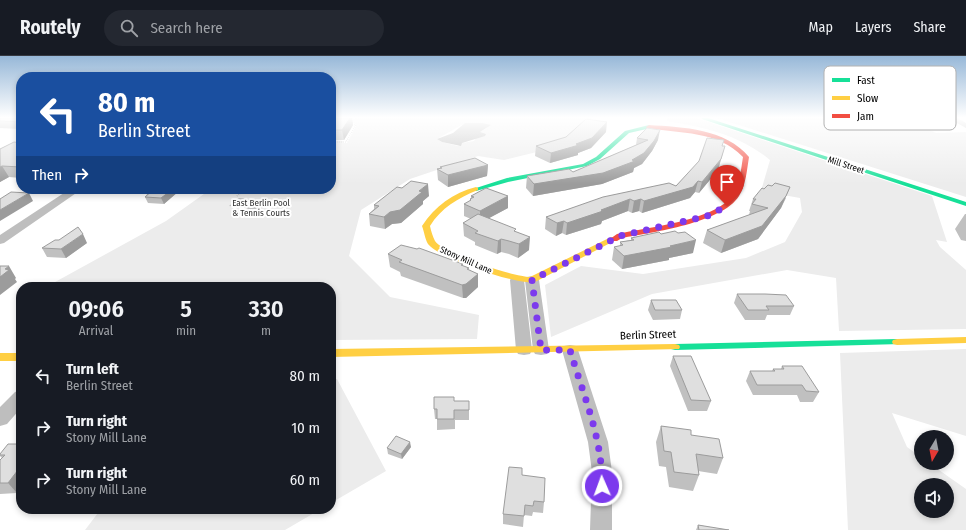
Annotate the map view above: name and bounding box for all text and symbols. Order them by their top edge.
search box [104,10,384,46]
text: Routely [20,16,80,39]
icon: search [118,17,140,39]
text: Search here [150,19,223,37]
text: Map [809,19,833,36]
text: Layers [855,19,891,36]
text: Share [913,19,946,36]
legend [824,66,956,130]
text: Fast [857,74,875,87]
text: 80 m [98,86,155,119]
icon: left [32,88,84,140]
text: Slow [857,92,878,105]
text: Jam [857,110,874,123]
text: Berlin Street [98,120,190,142]
street label: Mill Street [827,154,866,176]
icon: right [70,164,92,186]
pin [710,165,744,206]
text: Then [32,166,62,184]
icon: arrive [716,171,738,193]
park label: East Berlin Pool & Tennis Courts [232,198,290,218]
street label: Stony Mill Lane [438,244,494,276]
text: 09:06 [68,295,124,323]
text: 5 [180,295,192,323]
text: 330 [248,295,284,323]
text: Arrival [79,323,113,338]
text: min [176,323,196,338]
text: m [261,323,271,338]
street label: Berlin Street [620,328,677,342]
text: Turn left [66,360,119,378]
icon: left [32,365,54,387]
text: 80 m [290,367,320,385]
text: Berlin Street [66,378,133,393]
text: Turn right [66,412,127,430]
icon: right [32,417,54,439]
text: 10 m [291,419,320,437]
text: Stony Mill Lane [66,430,147,445]
north arrow [914,430,954,470]
map controls [914,430,954,518]
text: Turn right [66,464,127,482]
position arrow [581,465,623,507]
icon: right [32,469,54,491]
text: 60 m [290,471,320,489]
button: sound [914,478,954,518]
text: Stony Mill Lane [66,482,147,497]

